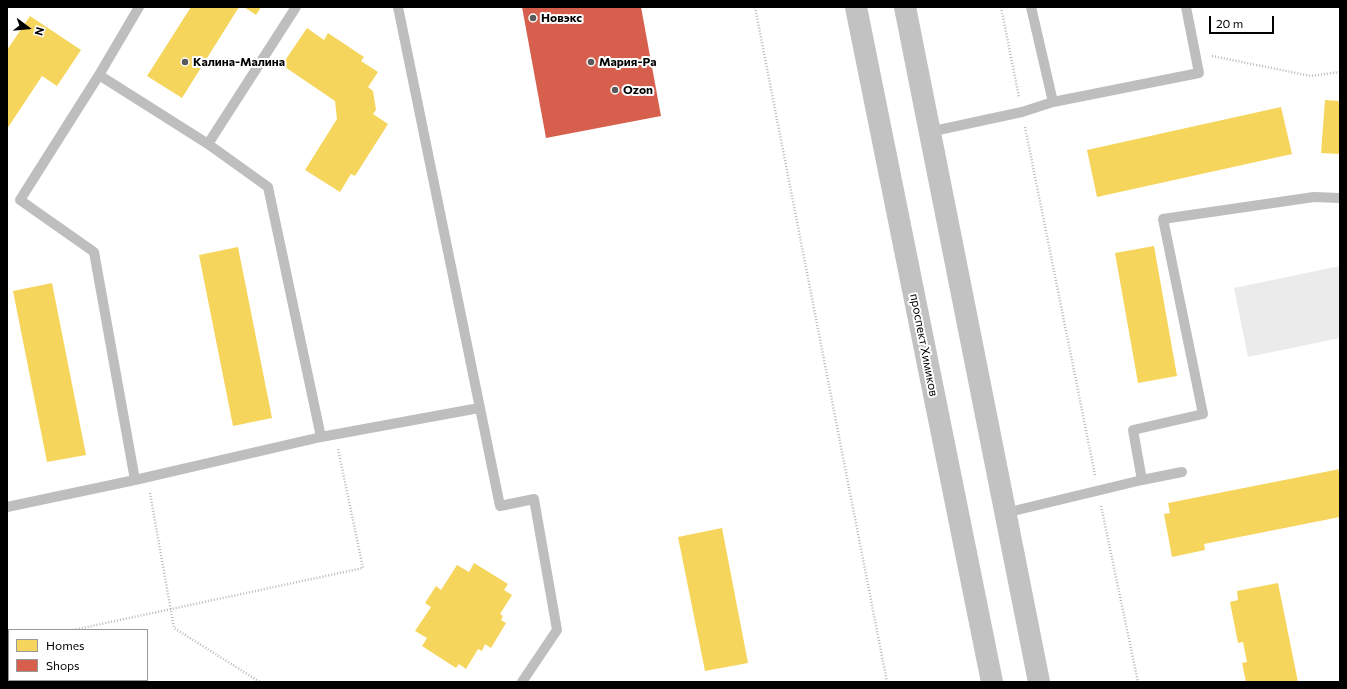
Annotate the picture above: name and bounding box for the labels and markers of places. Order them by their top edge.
place label: Новэкс [541,11,582,25]
marker: Новэкс [528,13,538,23]
place label: Калина-Малина [193,55,285,69]
place label: Мария-Ра [599,55,657,69]
marker: Калина-Малина [180,57,190,67]
marker: Мария-Ра [586,57,596,67]
place label: Ozon [623,83,653,97]
marker: Ozon [610,85,620,95]

